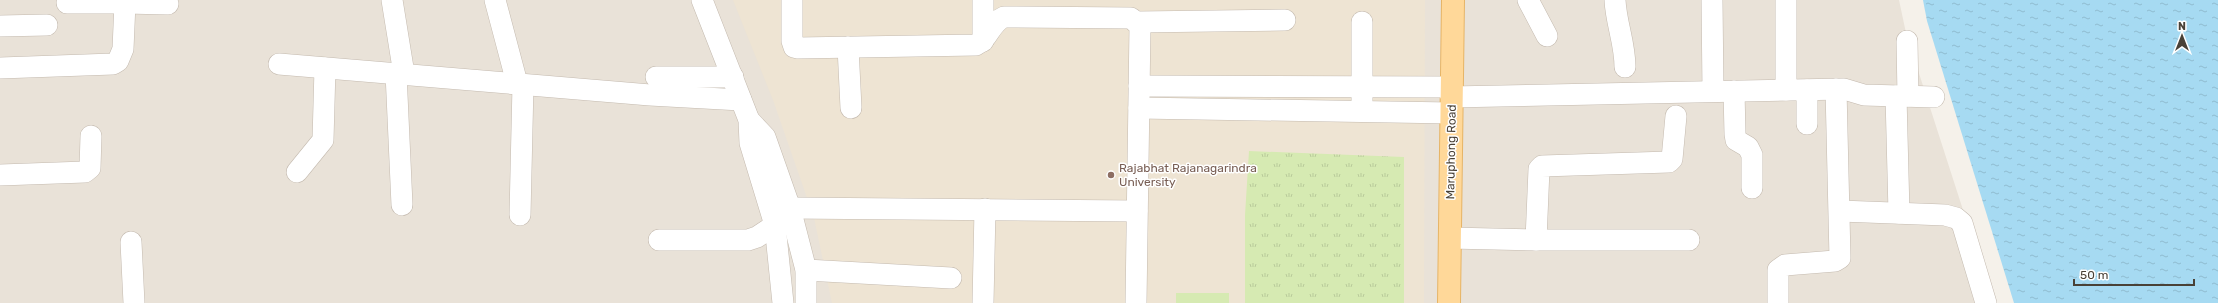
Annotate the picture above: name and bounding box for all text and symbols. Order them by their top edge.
north arrow [2162,16,2202,56]
text: N [2178,20,2186,33]
street label: Maruphong Road [1443,104,1459,200]
place label: Rajabhat Rajanagarindra University [1119,161,1257,189]
marker: Rajabhat Rajanagarindra University [1106,170,1116,180]
scale bar [2074,261,2194,287]
text: 50 m [2080,268,2108,282]

